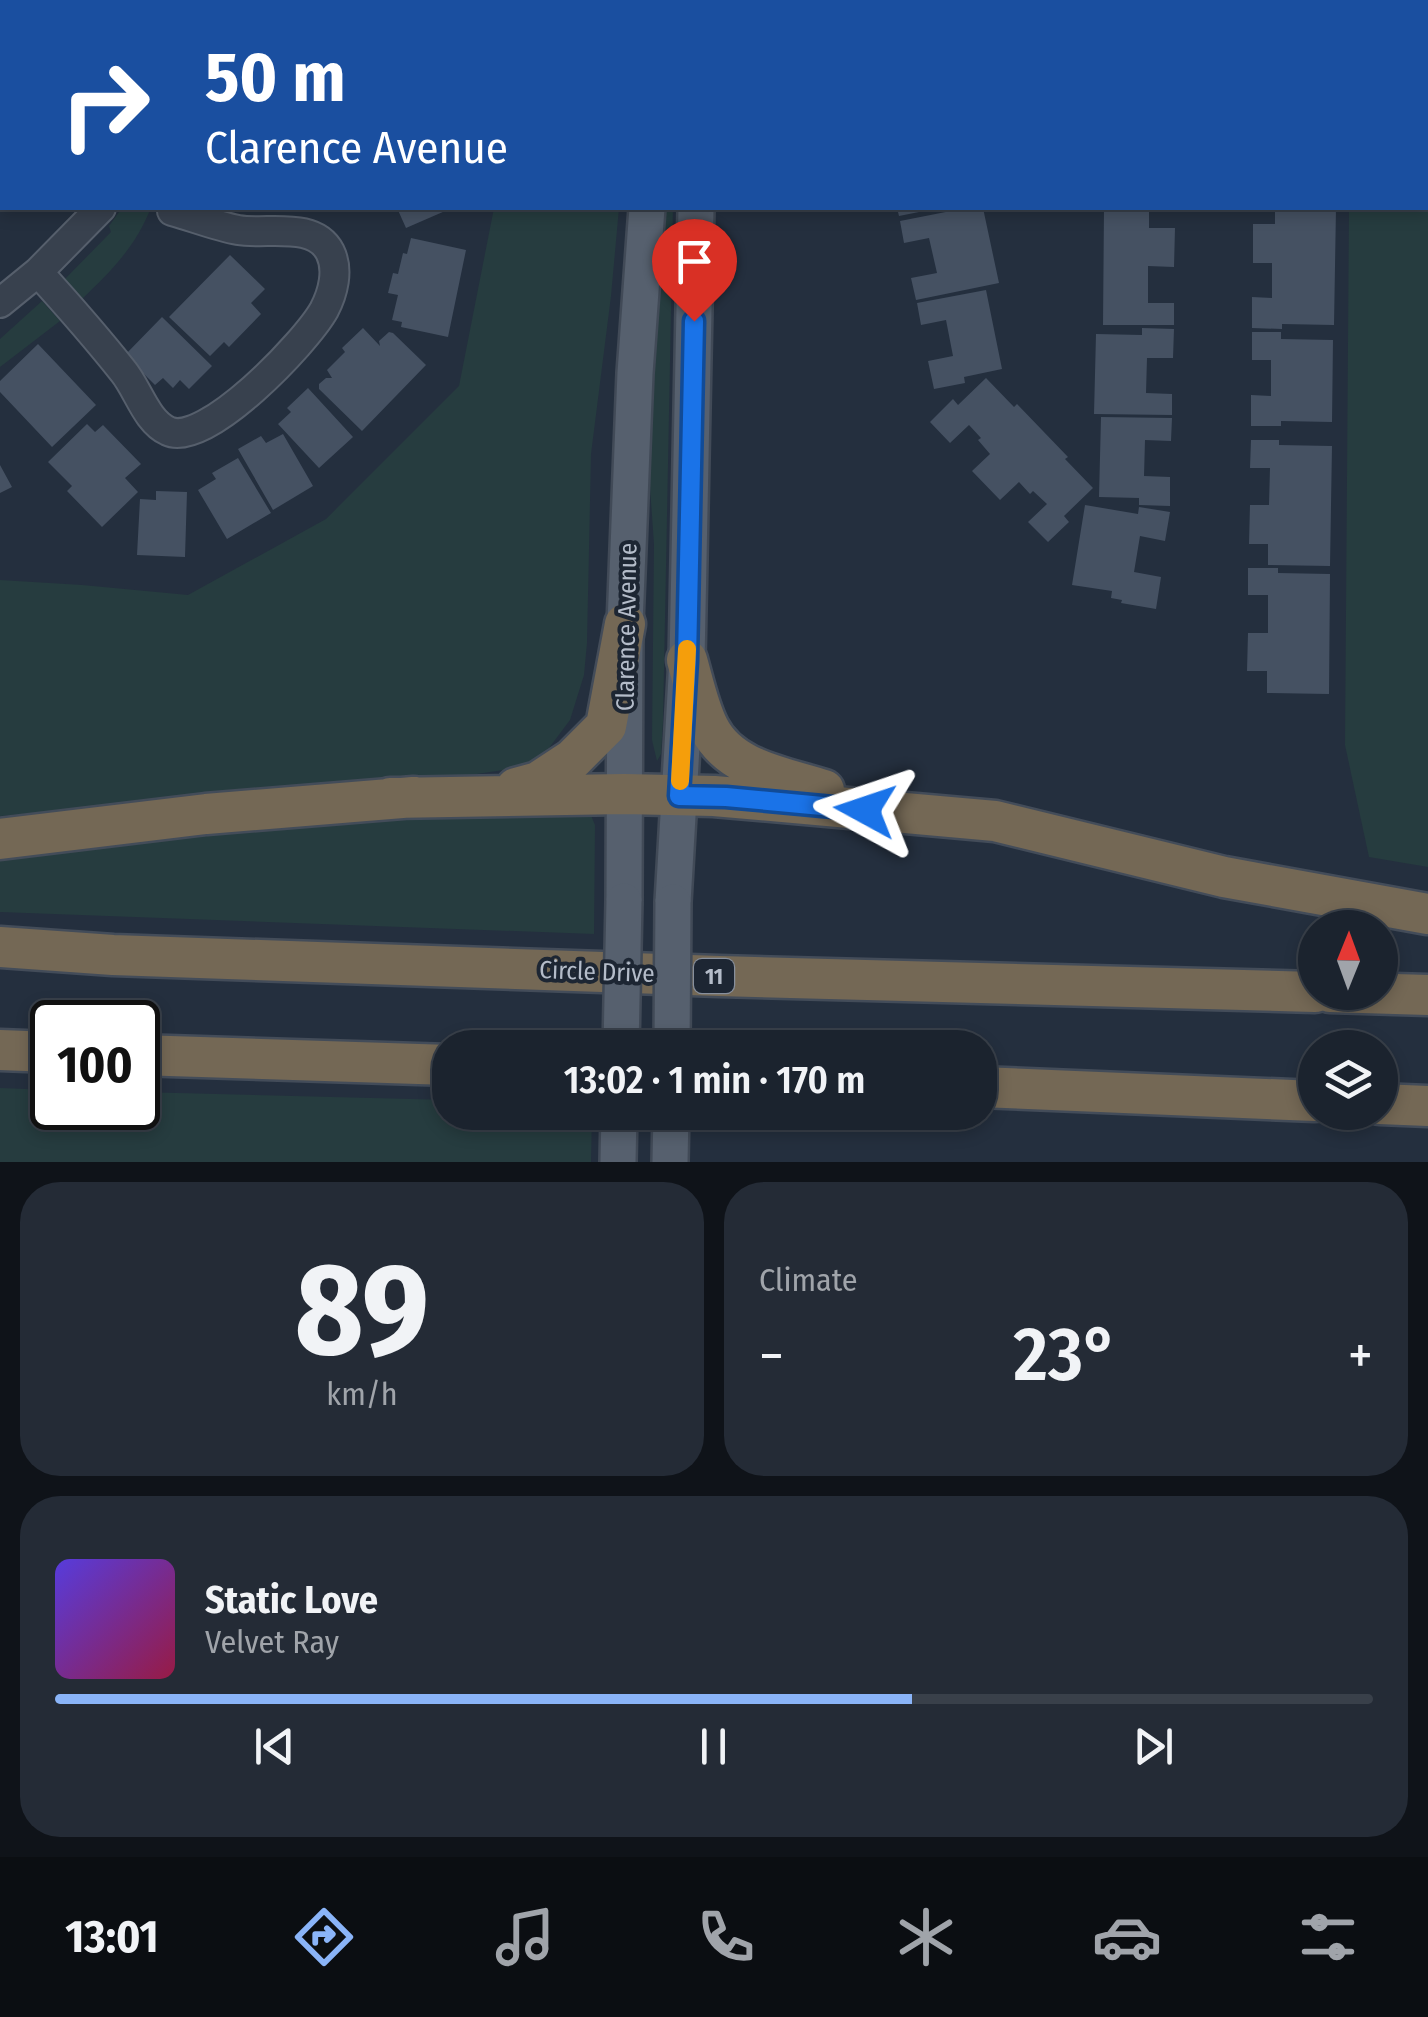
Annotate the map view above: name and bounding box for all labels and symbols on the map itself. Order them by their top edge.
pin [652,219,737,322]
street label: Clarence Avenue [611,543,643,711]
position arrow [813,758,917,862]
north arrow [1298,910,1398,1010]
street label: Circle Drive [539,955,655,989]
road number: 11 [694,959,734,993]
speed limit sign: 100 [30,1000,160,1130]

